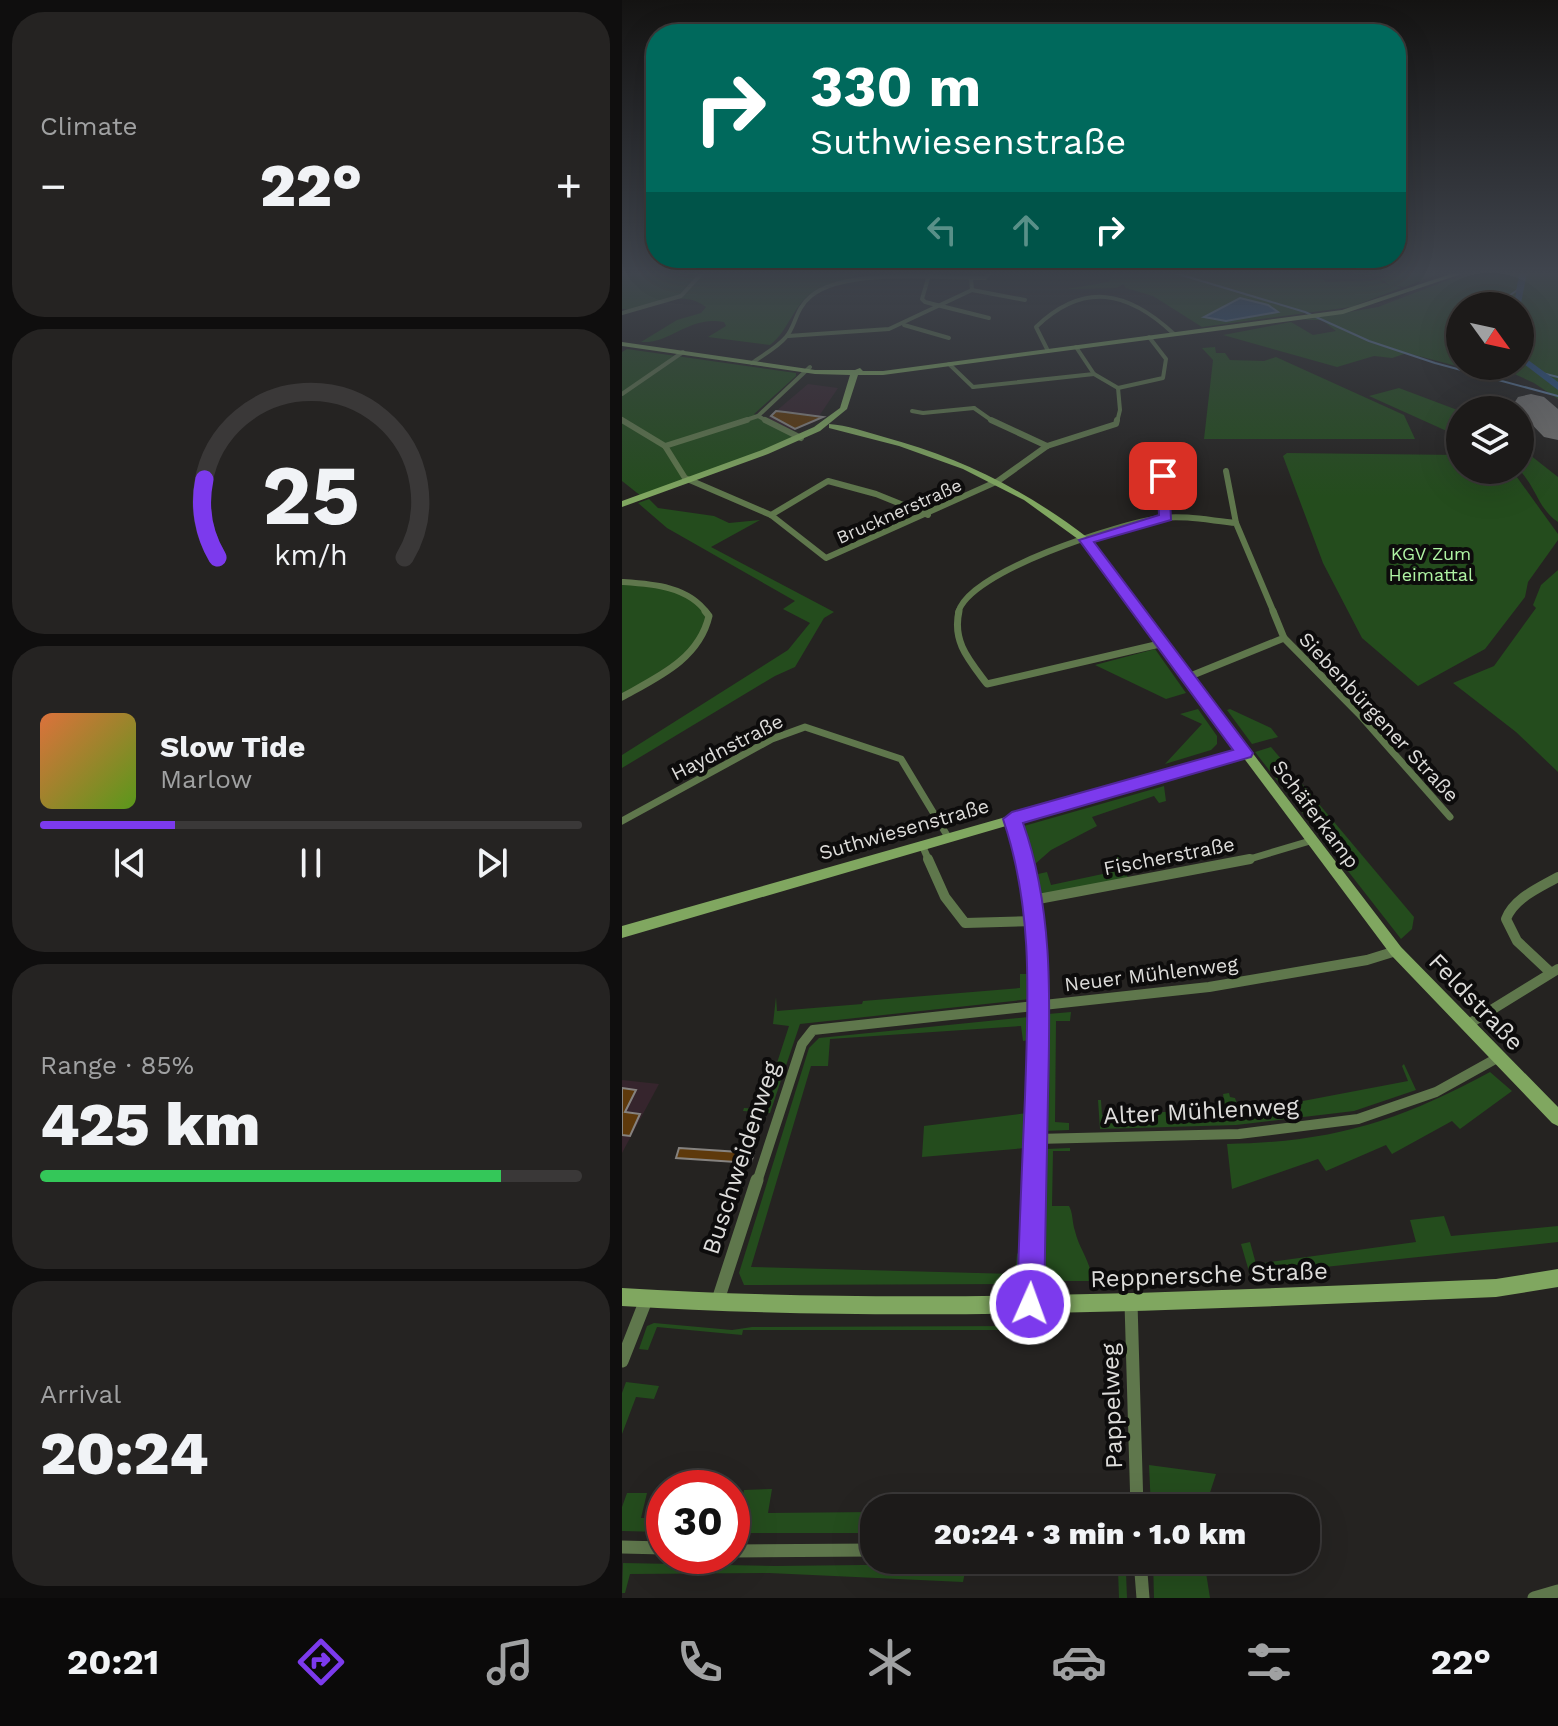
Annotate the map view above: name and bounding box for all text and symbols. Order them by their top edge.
text: 330 m [810,54,981,120]
icon: right [678,56,782,160]
text: Climate [40,111,138,141]
text: Suthwiesenstraße [810,121,1126,163]
text: 22° [260,150,362,221]
text: − [40,160,67,212]
text: + [555,160,582,212]
icon: left [920,208,964,252]
icon: ahead [1004,208,1048,252]
icon: right [1088,208,1132,252]
north arrow [1446,292,1534,380]
map controls [1446,292,1534,484]
button: layers [1446,396,1534,484]
pin [1129,442,1197,510]
text: 25 [262,446,360,543]
icon: arrive [1141,454,1185,498]
street label: Brucknerstraße [833,474,965,548]
text: km/h [274,538,348,572]
park label: KGV Zum Heimattal [1389,543,1474,585]
street label: Siebenbürgener Straße [1294,627,1464,807]
street label: Haydnstraße [667,708,787,786]
text: Slow Tide [160,729,305,764]
street label: Schäferkamp [1268,755,1364,873]
text: Marlow [160,764,252,794]
street label: Suthwiesenstraße [816,793,992,865]
street label: Fischerstraße [1101,832,1237,880]
icon: previous [108,841,152,885]
icon: pause [289,841,333,885]
icon: next [470,841,514,885]
street label: Feldstraße [1423,948,1529,1056]
street label: Neuer Mühlenweg [1063,951,1239,997]
text: Range · 85% [40,1050,194,1080]
street label: Buschweidenweg [697,1058,785,1258]
text: 425 km [40,1089,260,1160]
street label: Alter Mühlenweg [1102,1092,1300,1130]
street label: Reppnersche Straße [1090,1257,1328,1293]
position arrow [988,1262,1072,1346]
street label: Pappelweg [1096,1343,1128,1469]
text: Arrival [40,1379,121,1409]
text: 20:24 [40,1418,209,1489]
speed limit sign: 30 [646,1470,750,1574]
text: 20:24 · 3 min · 1.0 km [934,1516,1246,1551]
icon: directions [293,1634,349,1690]
icon: music [482,1634,538,1690]
icon: phone [672,1634,728,1690]
icon: climate [862,1634,918,1690]
icon: car [1051,1634,1107,1690]
icon: filters [1241,1634,1297,1690]
text: 20:21 [67,1641,159,1683]
text: 22° [1430,1641,1491,1683]

